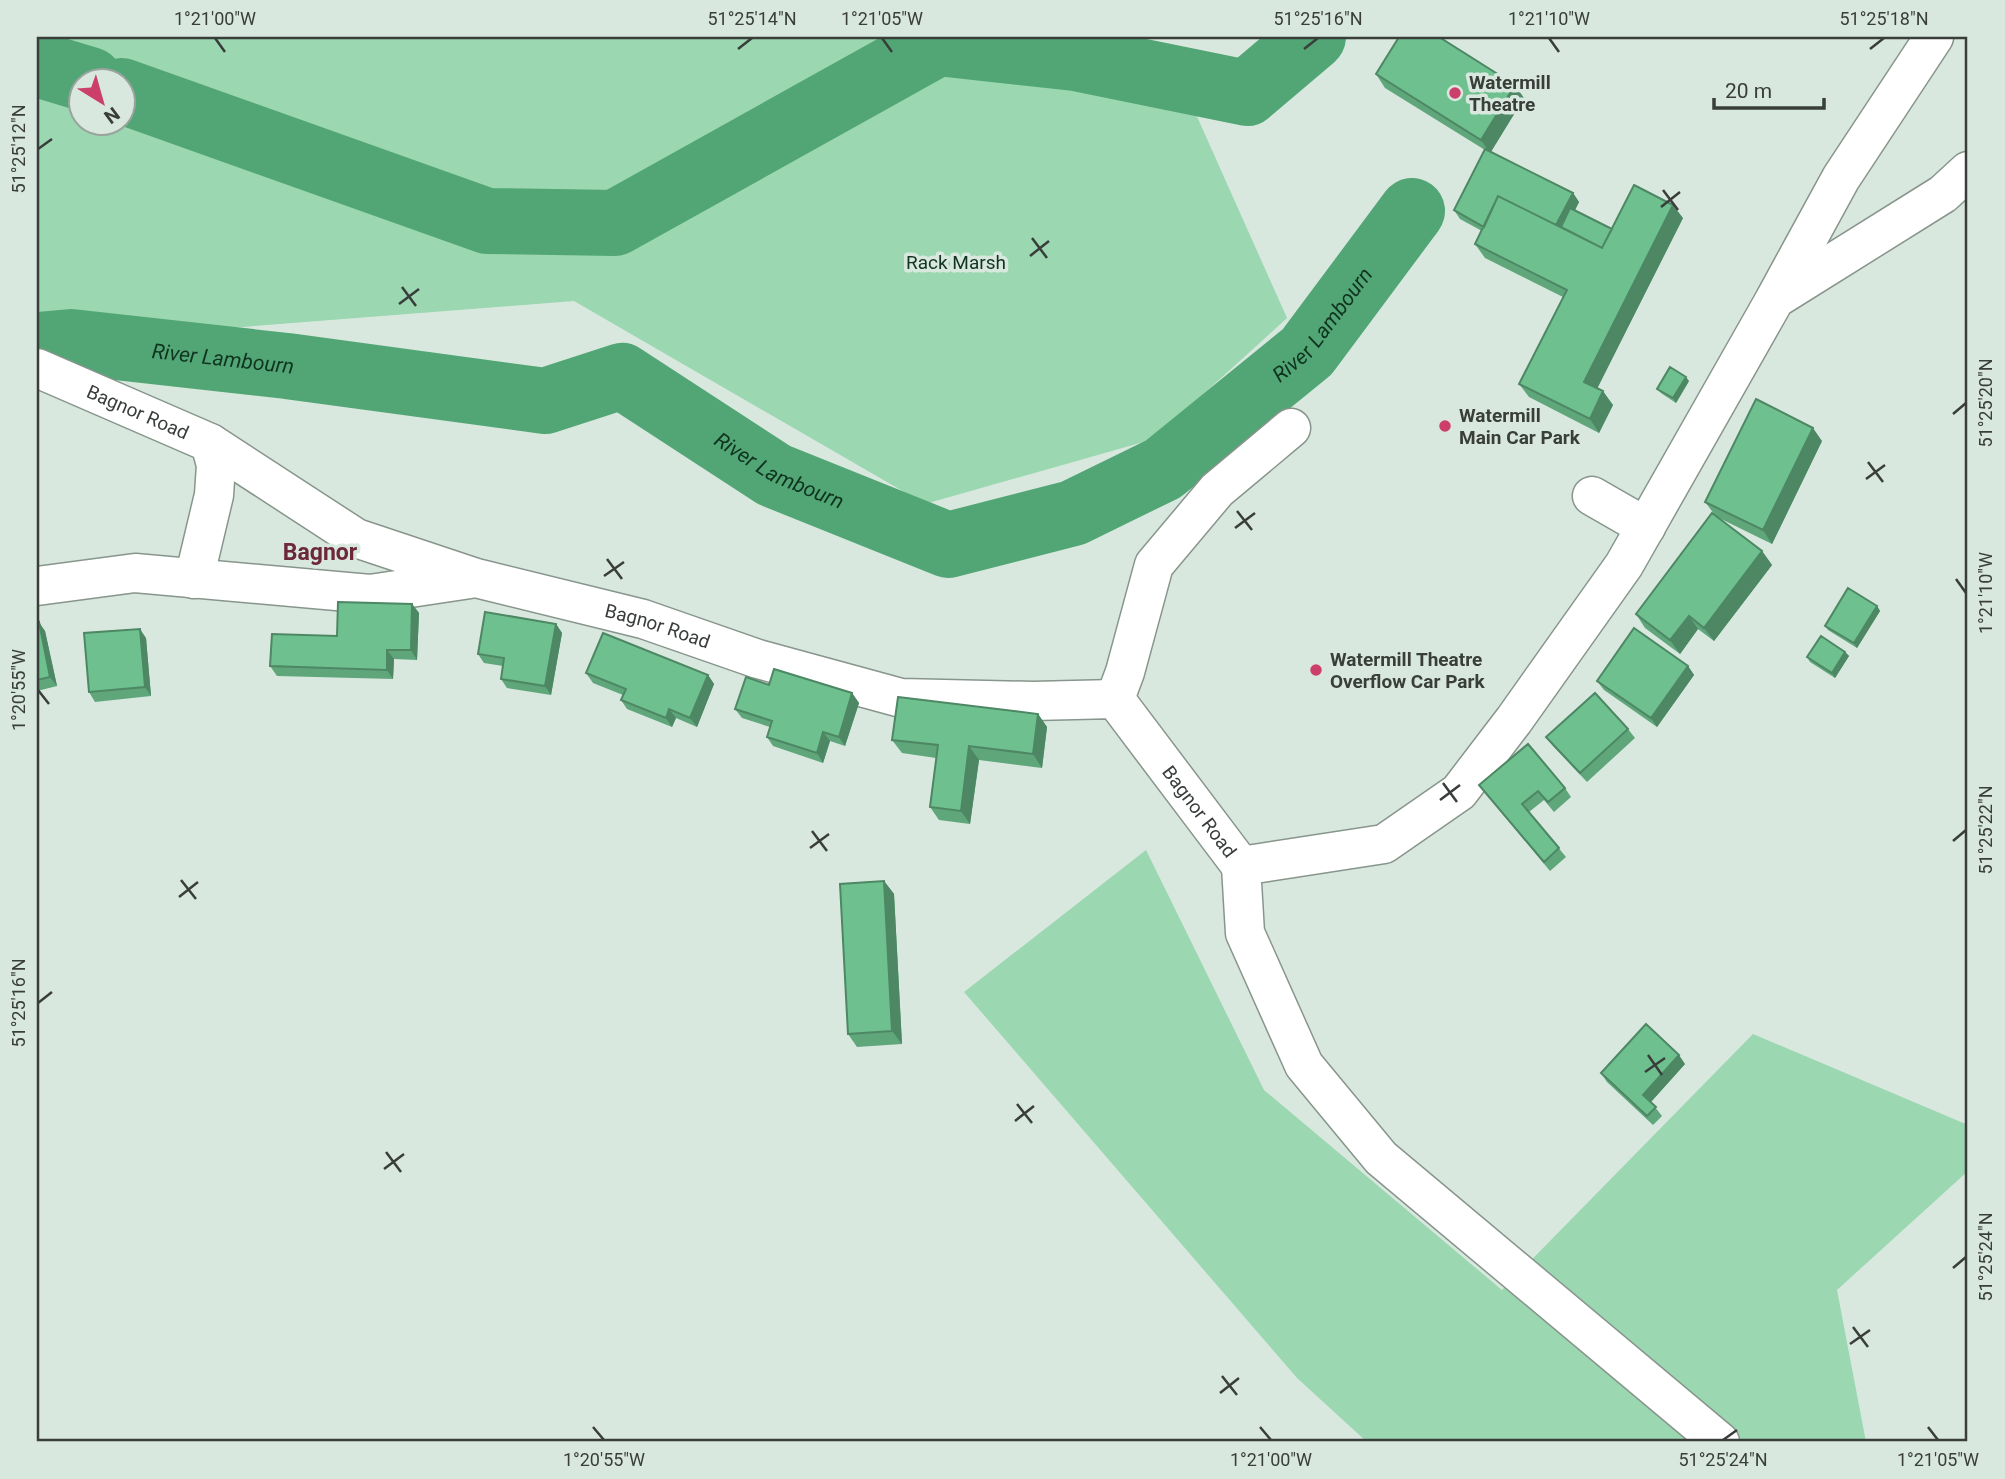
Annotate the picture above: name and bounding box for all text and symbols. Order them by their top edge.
text: 1°21'00"W [174,8,256,29]
text: 51°25'14"N [707,8,797,29]
text: 1°21'05"W [841,8,923,29]
text: 51°25'16"N [1273,8,1363,29]
text: 1°21'10"W [1508,8,1590,29]
text: 51°25'18"N [1839,8,1929,29]
north arrow [66,66,136,136]
scale bar [1714,66,1825,110]
place label: Watermill Theatre [1469,71,1551,116]
text: 20 m [1725,79,1772,103]
marker: Watermill Theatre [1447,85,1463,101]
text: N [100,102,124,128]
text: 51°25'12"N [8,104,29,194]
park label: Rack Marsh [906,251,1006,274]
water label: River Lambourn [1268,263,1377,387]
water label: River Lambourn [151,339,295,379]
text: 51°25'20"N [1975,358,1996,448]
street label: Bagnor Road [83,380,192,444]
place label: Watermill Main Car Park [1459,404,1581,449]
marker: Watermill Main Car Park [1437,418,1453,434]
water label: River Lambourn [710,428,847,514]
district label: Bagnor [283,539,358,566]
text: 1°21'10"W [1975,552,1996,634]
street label: Bagnor Road [603,599,713,653]
place label: Watermill Theatre Overflow Car Park [1330,648,1485,693]
text: 1°20'55"W [8,649,29,731]
marker: Watermill Theatre Overflow Car Park [1308,662,1324,678]
street label: Bagnor Road [1157,761,1241,862]
text: 51°25'22"N [1975,785,1996,875]
text: 51°25'16"N [8,958,29,1048]
text: 51°25'24"N [1975,1212,1996,1302]
text: 1°20'55"W [563,1449,645,1470]
text: 1°21'00"W [1230,1449,1312,1470]
text: 51°25'24"N [1678,1449,1768,1470]
text: 1°21'05"W [1897,1449,1979,1470]

